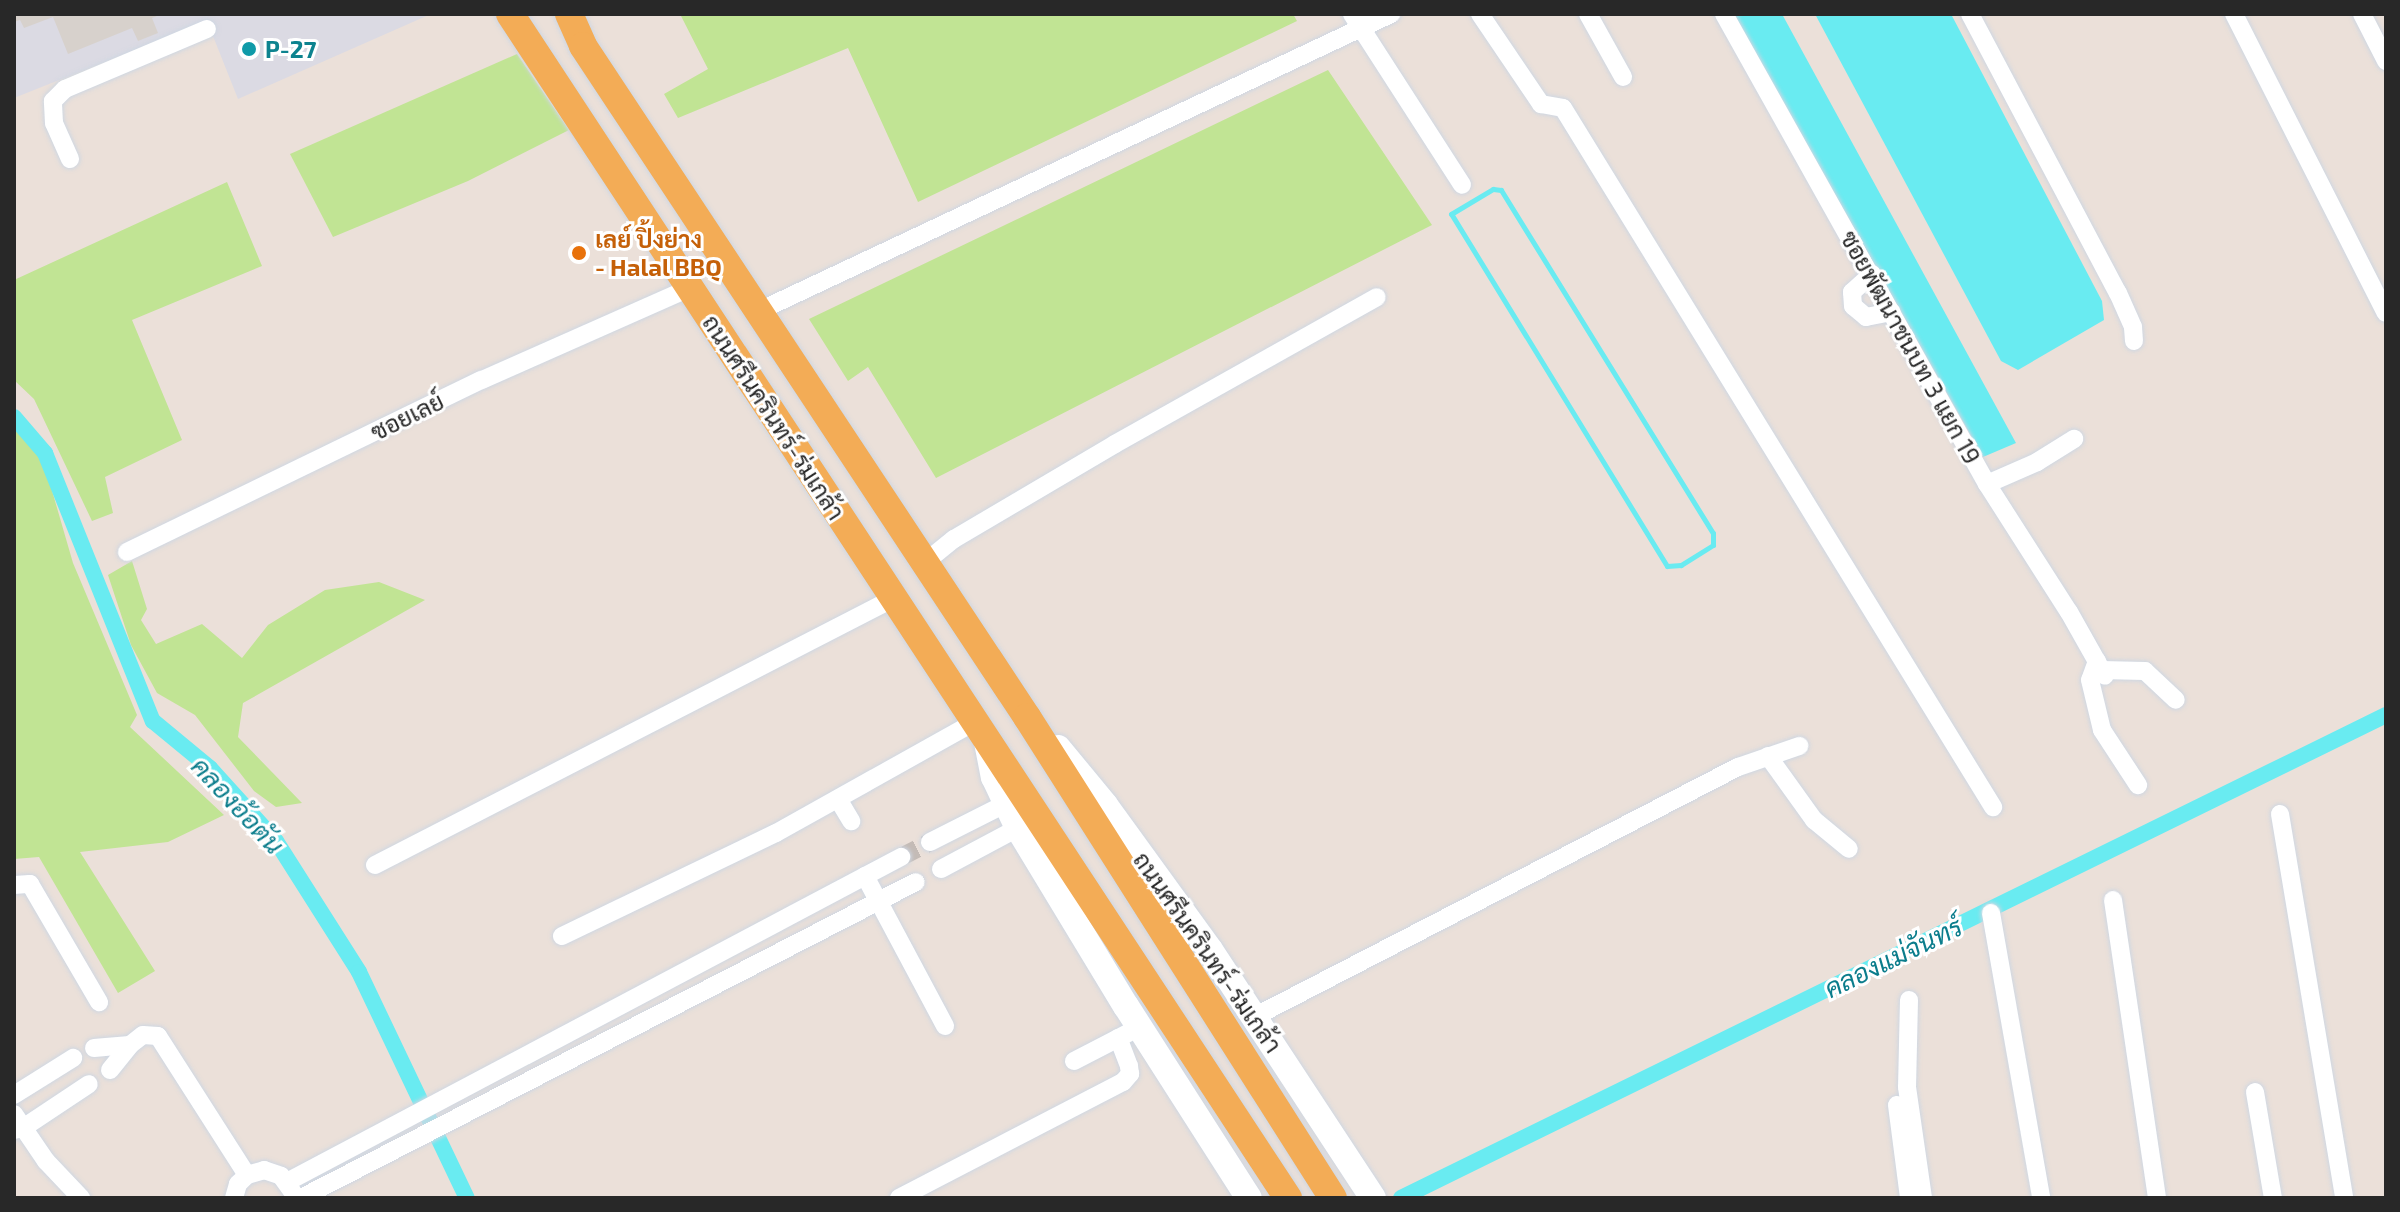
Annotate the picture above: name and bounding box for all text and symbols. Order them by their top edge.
place label: P-27 [265,35,316,63]
marker: P-27 [240,40,258,58]
place label: เลย์ ปิ้งย่าง - Halal BBQ [595,225,722,281]
street label: ซอยพัฒนาชนบท 3 แยก 19 [1835,225,1987,469]
marker: เลย์ ปิ้งย่าง - Halal BBQ [570,244,588,262]
street label: ถนนศรีนครินทร์-ร่มเกล้า [697,309,851,525]
street label: ซอยเลย์ [366,386,448,446]
water label: คลองอ้อตัน [185,750,291,860]
street label: ถนนศรีนครินทร์-ร่มเกล้า [1128,846,1288,1058]
water label: คลองแม่จันทร์ [1819,910,1967,1004]

